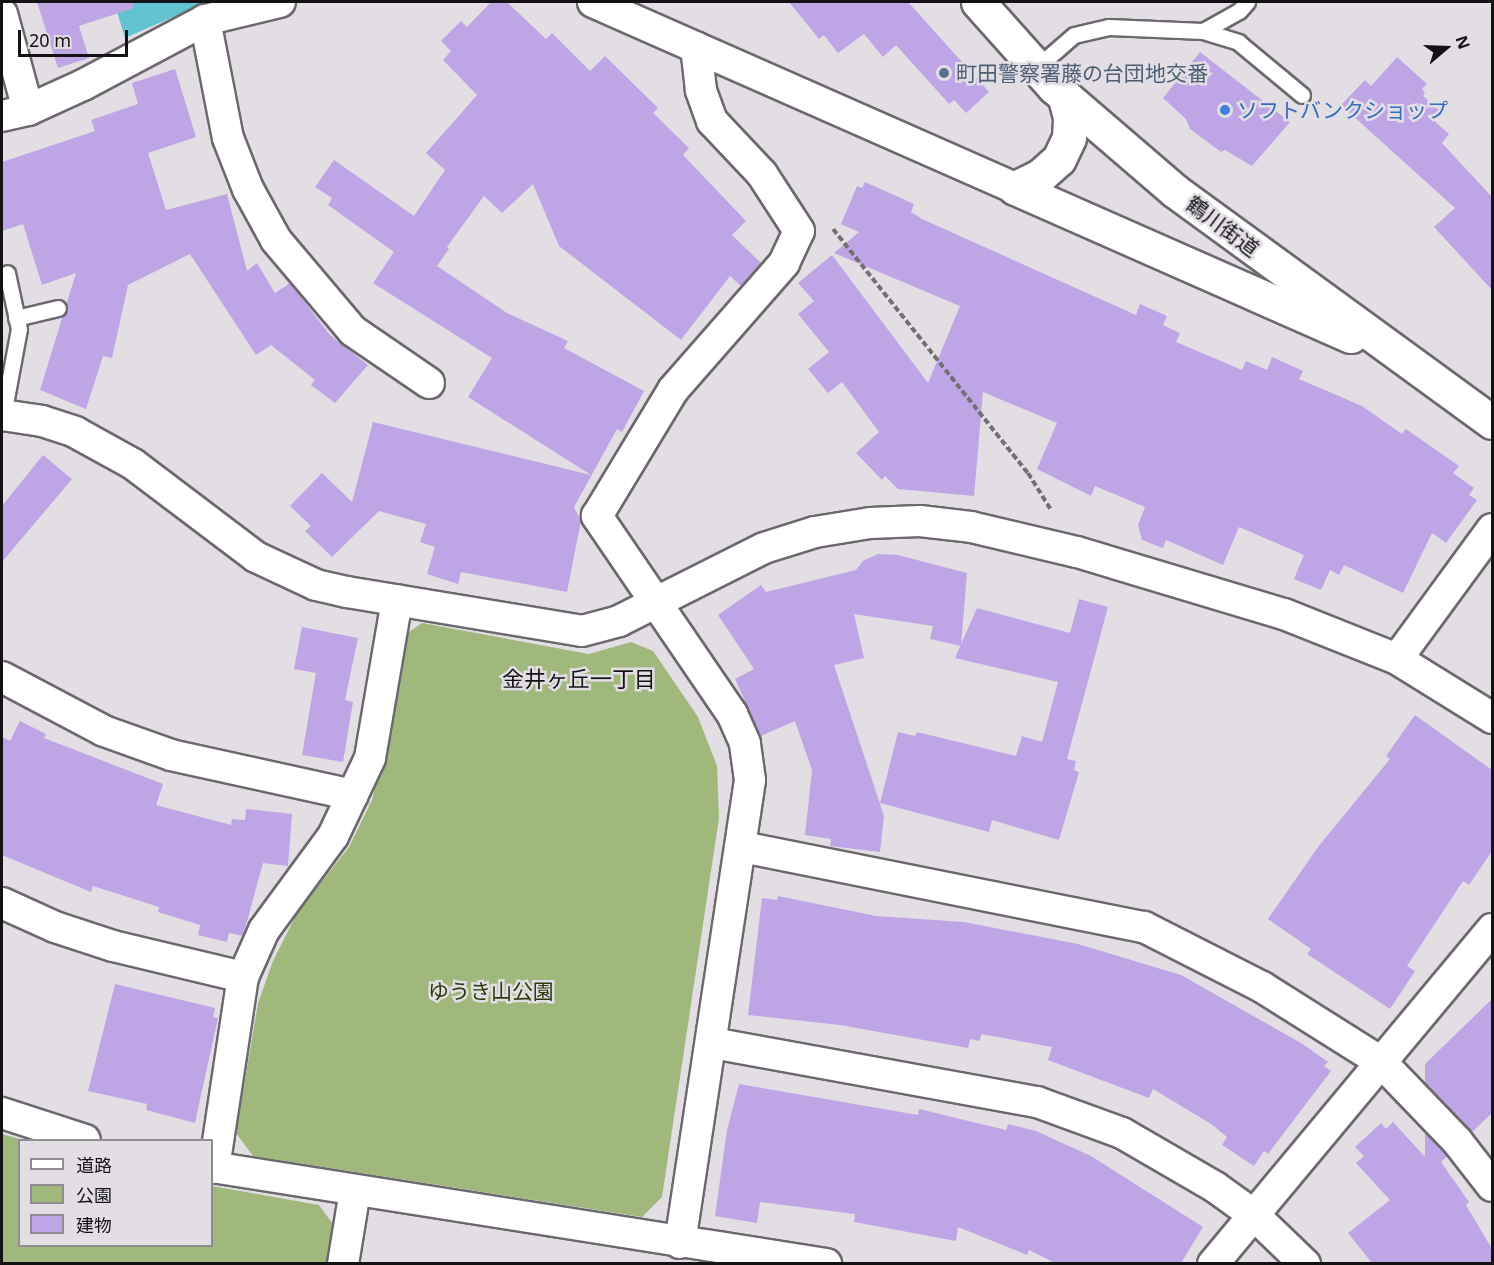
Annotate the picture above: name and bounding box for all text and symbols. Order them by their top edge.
scale bar [21,18,130,56]
north arrow [1416,18,1476,78]
text: 20 m [29,28,71,52]
text: N [1450,32,1476,52]
place label: 町田警察署藤の台団地交番 [956,60,1208,86]
marker: 町田警察署藤の台団地交番 [937,66,951,80]
place label: ソフトバンクショップ [1237,97,1447,123]
marker: ソフトバンクショップ [1218,103,1232,117]
street label: 鶴川街道 [1182,191,1264,261]
district label: 金井ヶ丘一丁目 [502,666,656,692]
park label: ゆうき山公園 [428,978,554,1004]
legend [18,1139,213,1247]
text: 道路 [76,1153,112,1177]
text: 公園 [76,1183,112,1207]
text: 建物 [76,1213,112,1237]

